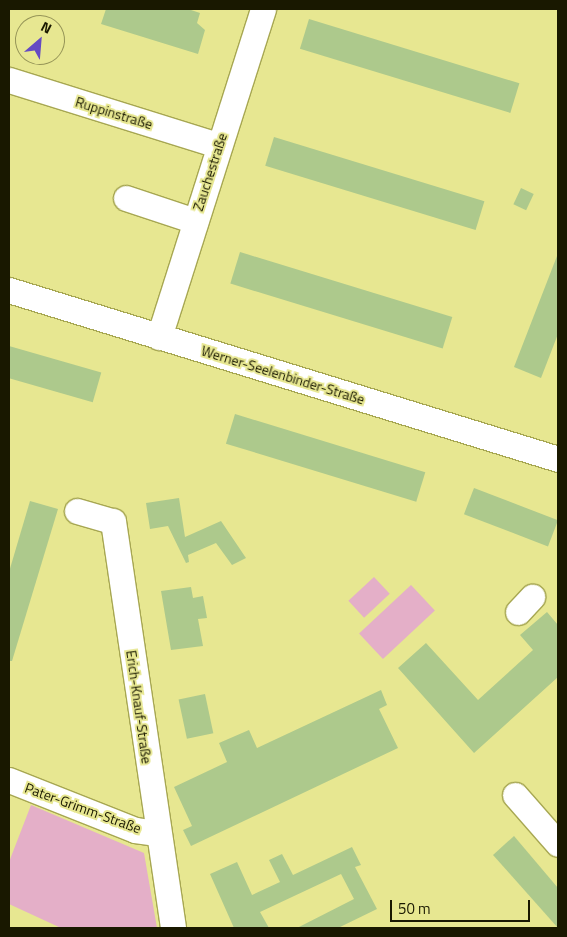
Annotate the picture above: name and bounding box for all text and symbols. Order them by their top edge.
north arrow [15,15,65,65]
text: N [37,16,56,39]
street label: Ruppinstraße [73,93,155,133]
street label: Zauchestraße [189,131,231,213]
street label: Werner-Seelenbinder-Straße [199,342,367,408]
street label: Erich-Knauf-Straße [123,649,155,765]
street label: Pater-Grimm-Straße [23,779,143,837]
scale bar [392,890,532,922]
text: 50 m [398,897,431,920]

